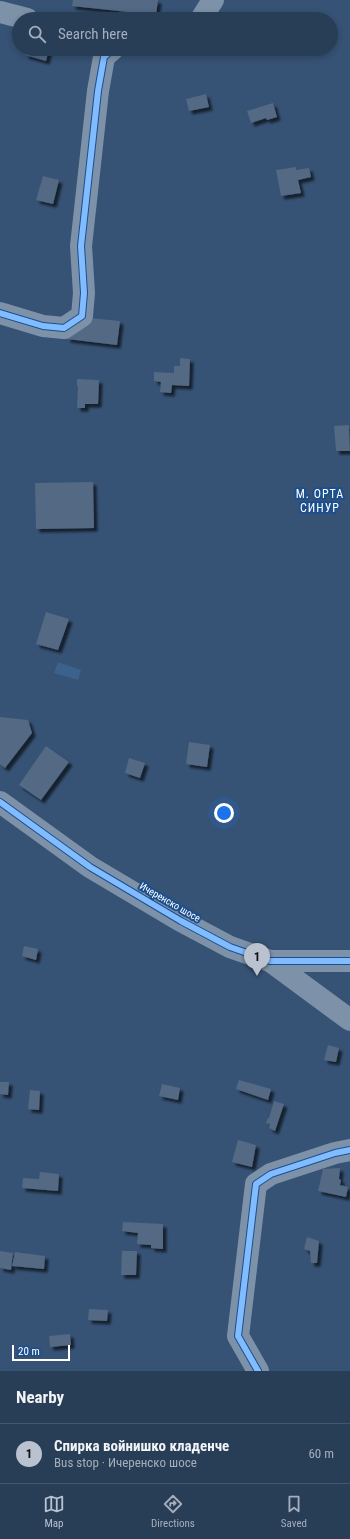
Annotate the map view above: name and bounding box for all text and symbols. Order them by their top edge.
search box [12,12,338,56]
icon: search [26,23,48,45]
text: Search here [58,25,128,43]
district label: М. ОРТА СИНУР [296,487,344,515]
your location [214,803,234,823]
street label: Ичеренско шосе [138,880,203,924]
pin: 1 [244,943,270,976]
scale bar [12,1343,70,1362]
text: 20 m [18,1345,40,1358]
text: Nearby [16,1387,64,1407]
text: Спирка войнишко кладенче [54,1437,229,1455]
text: 1 [26,1446,32,1461]
text: 60 m [308,1446,334,1461]
text: Bus stop · Ичеренско шосе [54,1455,197,1470]
tab: Map [43,1493,65,1530]
tab: Directions [151,1493,195,1530]
tab: Saved [281,1493,307,1530]

